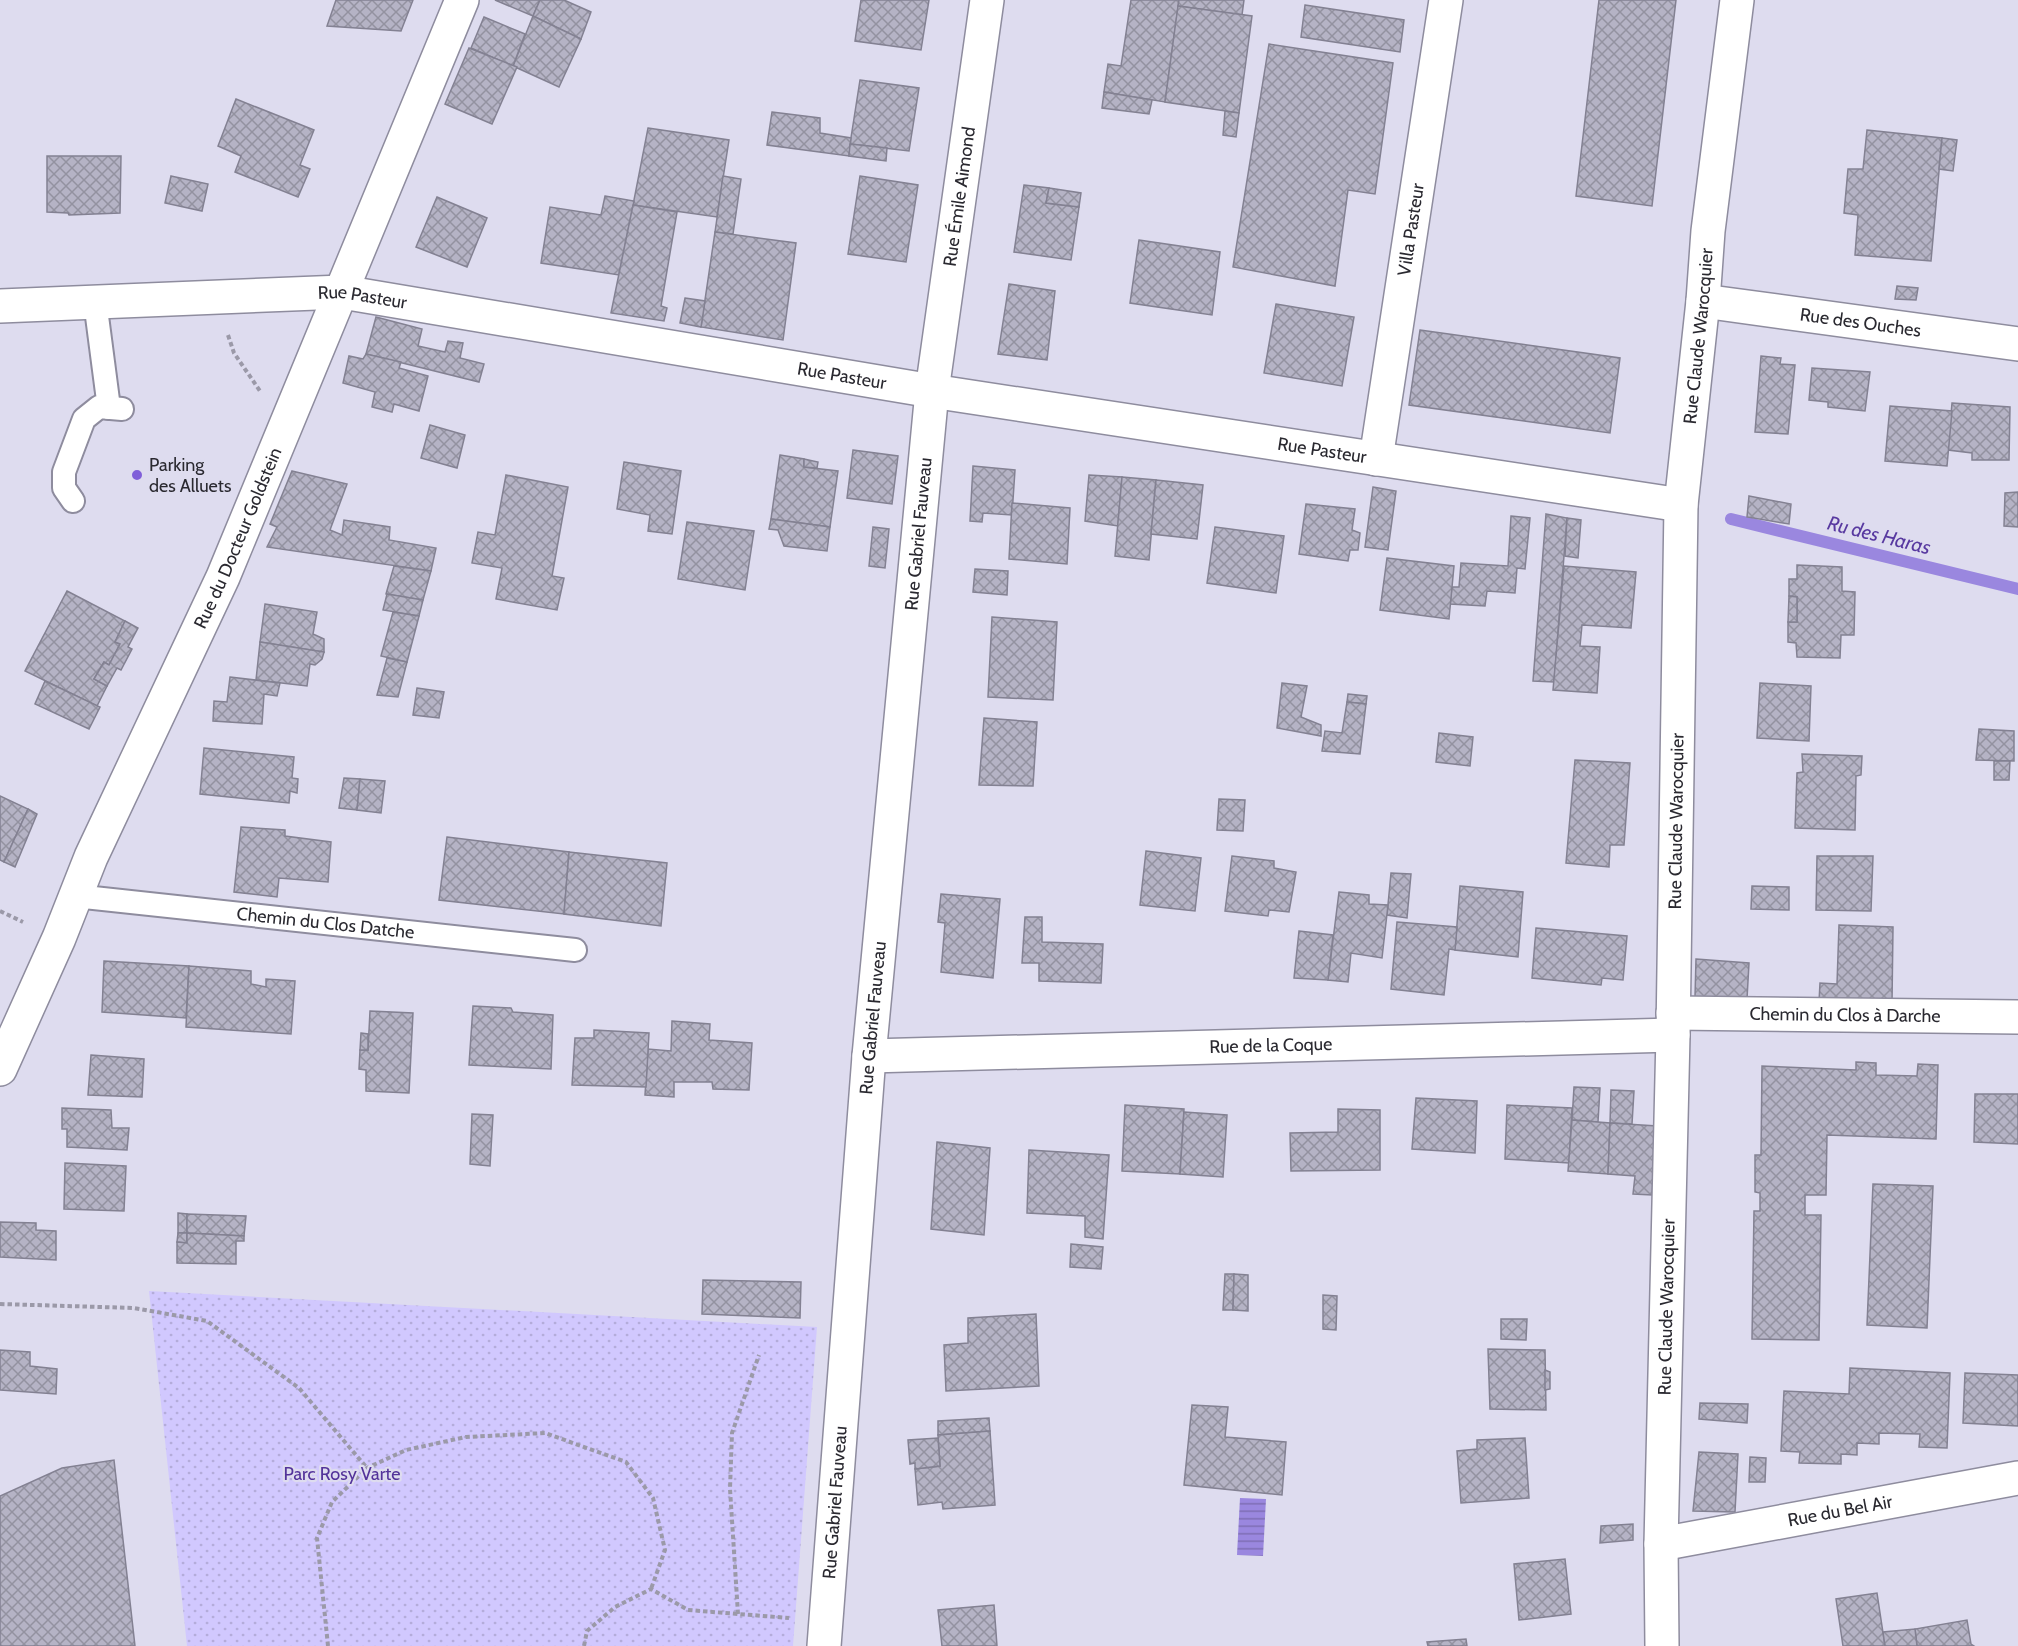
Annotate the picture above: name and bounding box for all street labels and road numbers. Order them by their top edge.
street label: Rue Émile Aimond [939,125,980,268]
street label: Villa Pasteur [1393,182,1429,277]
street label: Rue Claude Warocquier [1679,247,1718,425]
street label: Rue Pasteur [317,280,409,314]
street label: Rue des Ouches [1799,303,1922,342]
street label: Rue Pasteur [796,358,888,394]
street label: Rue Pasteur [1276,433,1368,468]
street label: Rue du Docteur Goldstein [189,444,286,632]
street label: Rue Gabriel Fauveau [900,457,937,612]
street label: Rue Claude Warocquier [1664,732,1689,910]
street label: Chemin du Clos Datche [236,903,416,944]
street label: Rue Gabriel Fauveau [855,940,891,1095]
street label: Chemin du Clos à Darche [1749,1003,1941,1027]
street label: Rue de la Coque [1209,1033,1333,1058]
street label: Rue Claude Warocquier [1654,1218,1680,1396]
street label: Rue Gabriel Fauveau [818,1425,852,1580]
street label: Rue du Bel Air [1786,1490,1894,1531]

